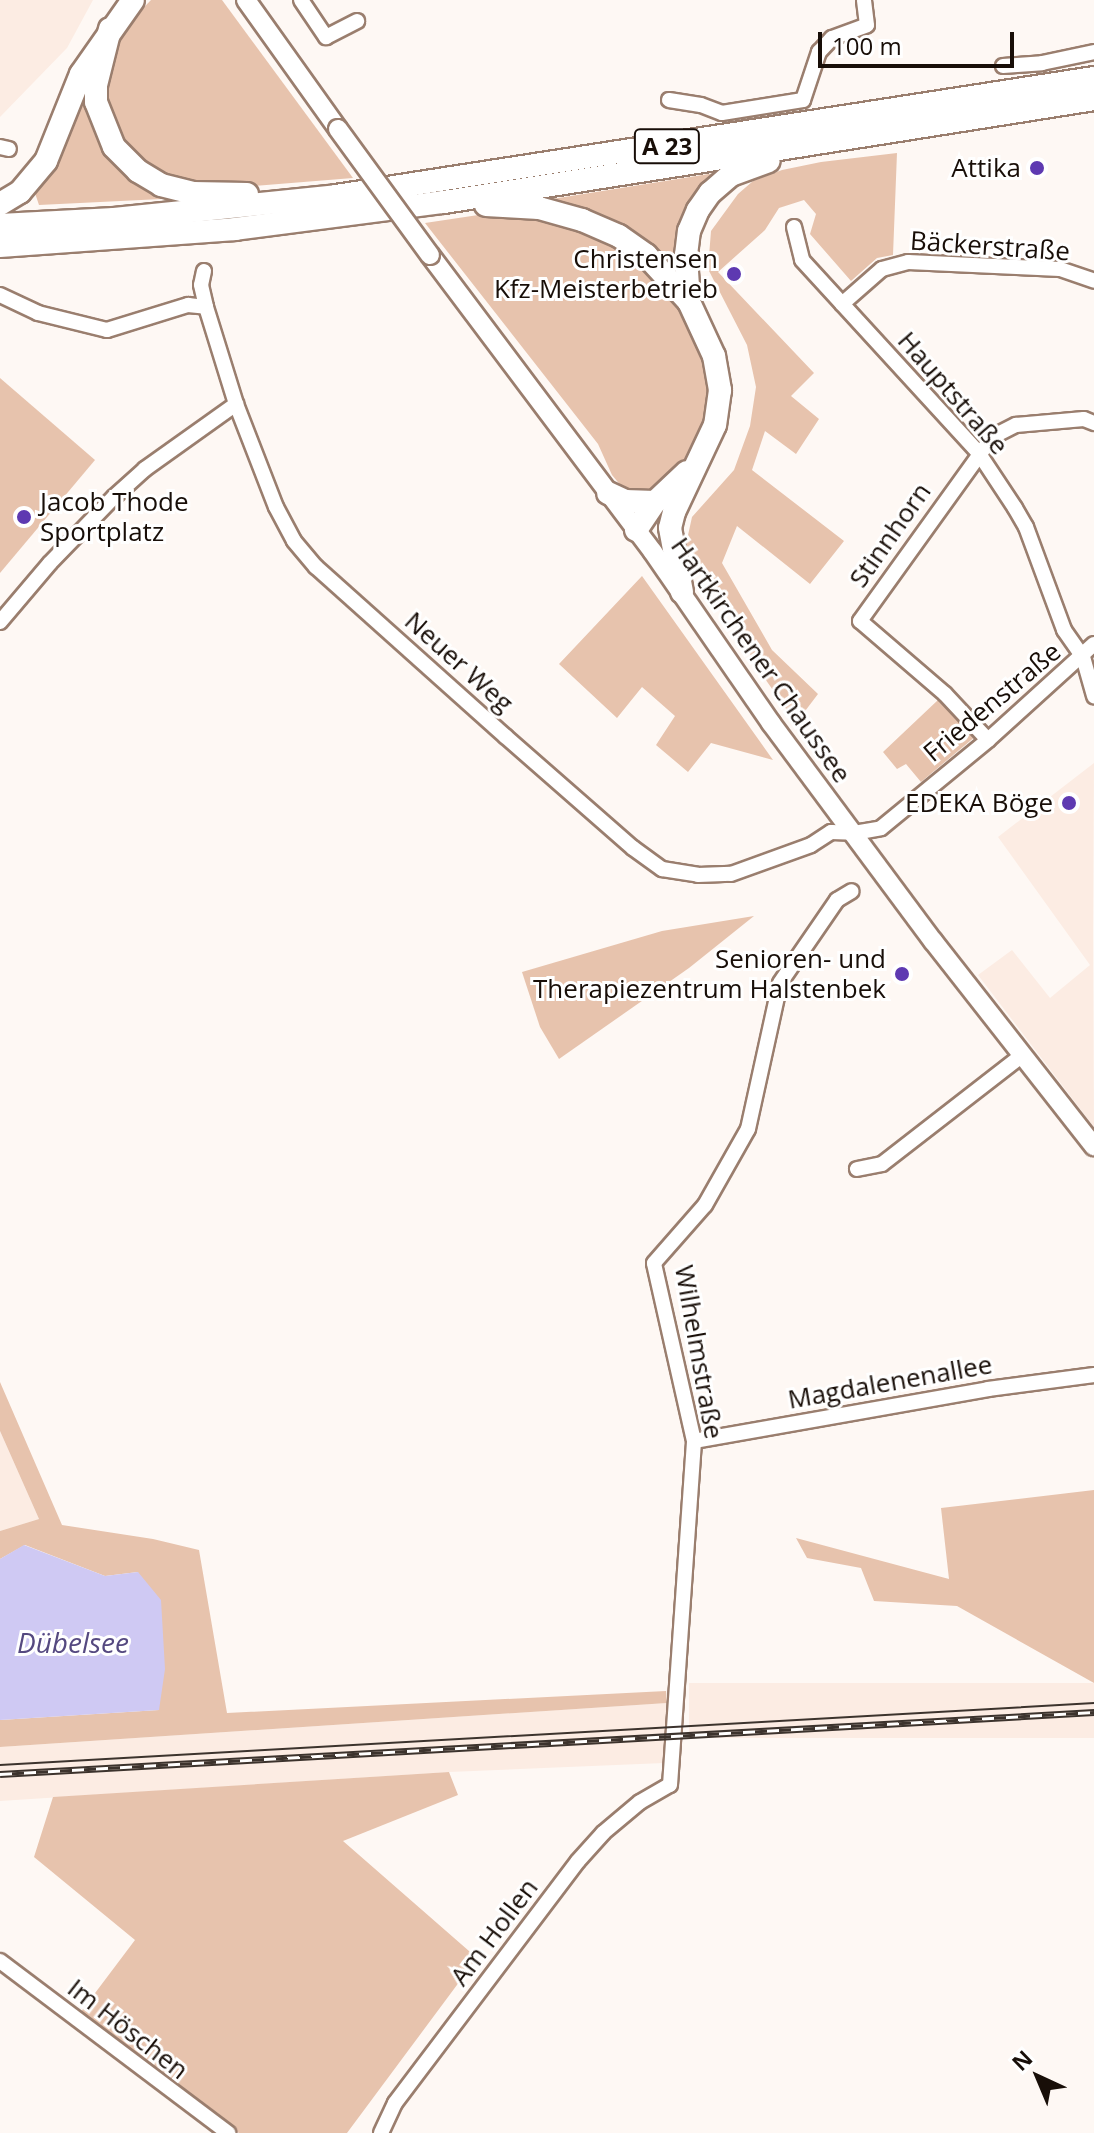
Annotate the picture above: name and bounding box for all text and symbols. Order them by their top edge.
scale bar [822,16,1018,66]
text: 100 m [832,29,902,62]
road number: A 23 [633,126,701,166]
place label: Attika [951,152,1021,184]
marker: Attika [1028,159,1046,177]
street label: Bäckerstraße [909,225,1071,267]
place label: Christensen Kfz-Meisterbetrieb [494,243,718,304]
marker: Christensen Kfz-Meisterbetrieb [725,265,743,283]
street label: Hauptstraße [891,325,1015,461]
street label: Stinnhorn [843,477,937,593]
place label: Jacob Thode Sportplatz [40,486,189,548]
marker: Jacob Thode Sportplatz [15,508,33,526]
street label: Hartkirchener Chaussee [664,531,858,789]
street label: Neuer Weg [398,605,520,719]
street label: Friedenstraße [917,636,1067,768]
place label: EDEKA Böge [905,787,1053,819]
marker: EDEKA Böge [1060,794,1078,812]
place label: Senioren- und Therapiezentrum Halstenbek [533,943,886,1004]
marker: Senioren- und Therapiezentrum Halstenbek [893,965,911,983]
street label: Wilhelmstraße [668,1263,730,1441]
street label: Magdalenenallee [785,1349,995,1415]
water label: Dübelsee [17,1625,129,1659]
street label: Am Hollen [444,1872,544,1992]
street label: Im Höschen [62,1972,194,2086]
north arrow [998,2037,1078,2117]
text: N [1004,2043,1038,2077]

